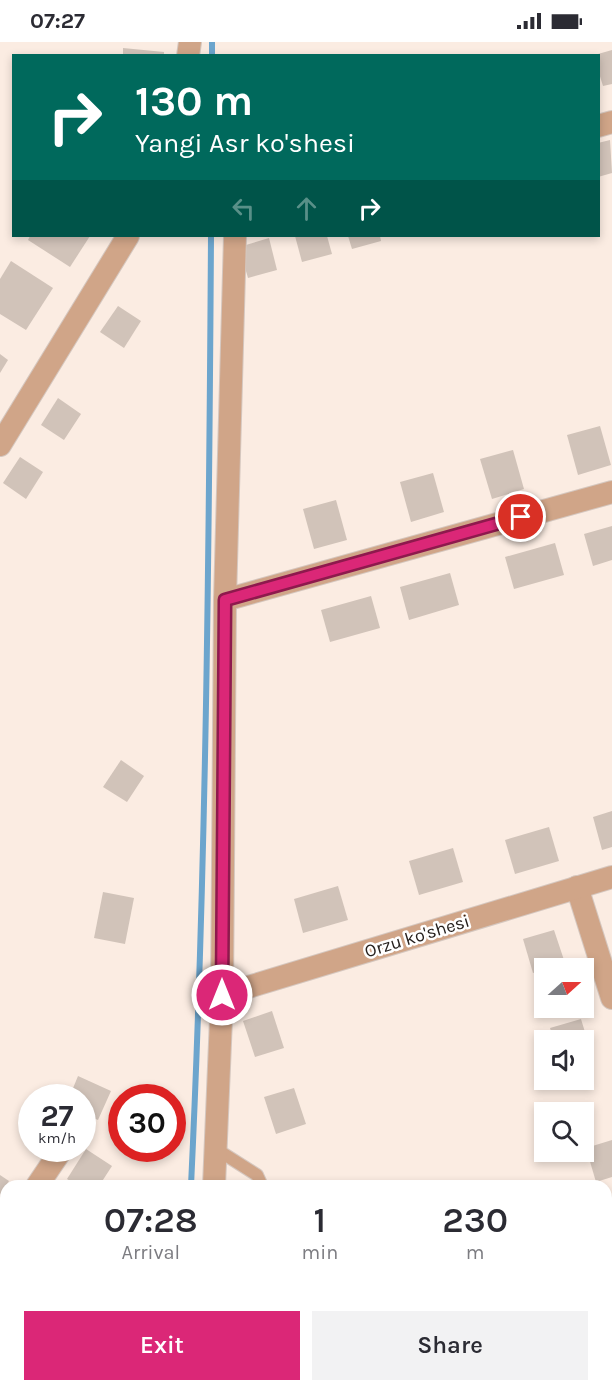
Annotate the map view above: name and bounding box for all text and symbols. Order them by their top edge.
text: 07:27 [30,8,85,34]
text: 130 m [135,76,253,126]
icon: right [36,78,114,156]
text: Yangi Asr ko'shesi [135,127,355,159]
icon: left [227,192,260,225]
icon: ahead [290,192,323,225]
icon: right [353,192,386,225]
pin [495,491,546,542]
icon: arrive [504,500,537,533]
street label: Orzu ko'shesi [362,910,472,962]
north arrow [534,958,594,1018]
map controls [534,958,594,1162]
position arrow [190,963,254,1027]
button: sound [534,1030,594,1090]
speed limit sign: 30 [108,1084,186,1162]
text: 27 [40,1098,74,1134]
button: search [534,1102,594,1162]
text: km/h [38,1129,76,1147]
text: 07:28 [104,1199,198,1241]
text: 1 [314,1199,326,1241]
text: 230 [442,1199,508,1241]
text: Arrival [121,1241,180,1264]
text: min [302,1241,338,1264]
text: m [466,1241,484,1264]
button: Exit [24,1311,300,1380]
button: Share [312,1311,588,1380]

